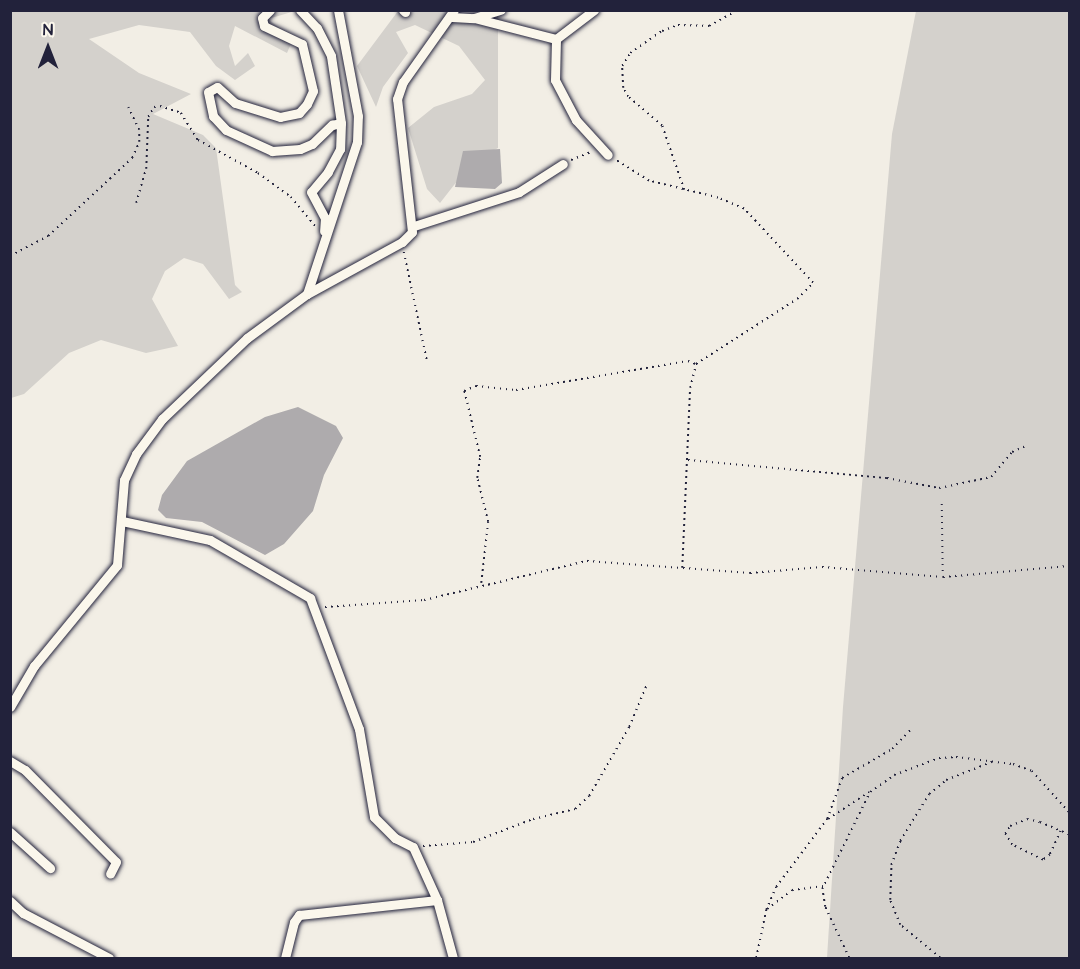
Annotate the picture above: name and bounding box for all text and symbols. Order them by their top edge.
north arrow [18,18,78,78]
text: N [43,19,53,41]

